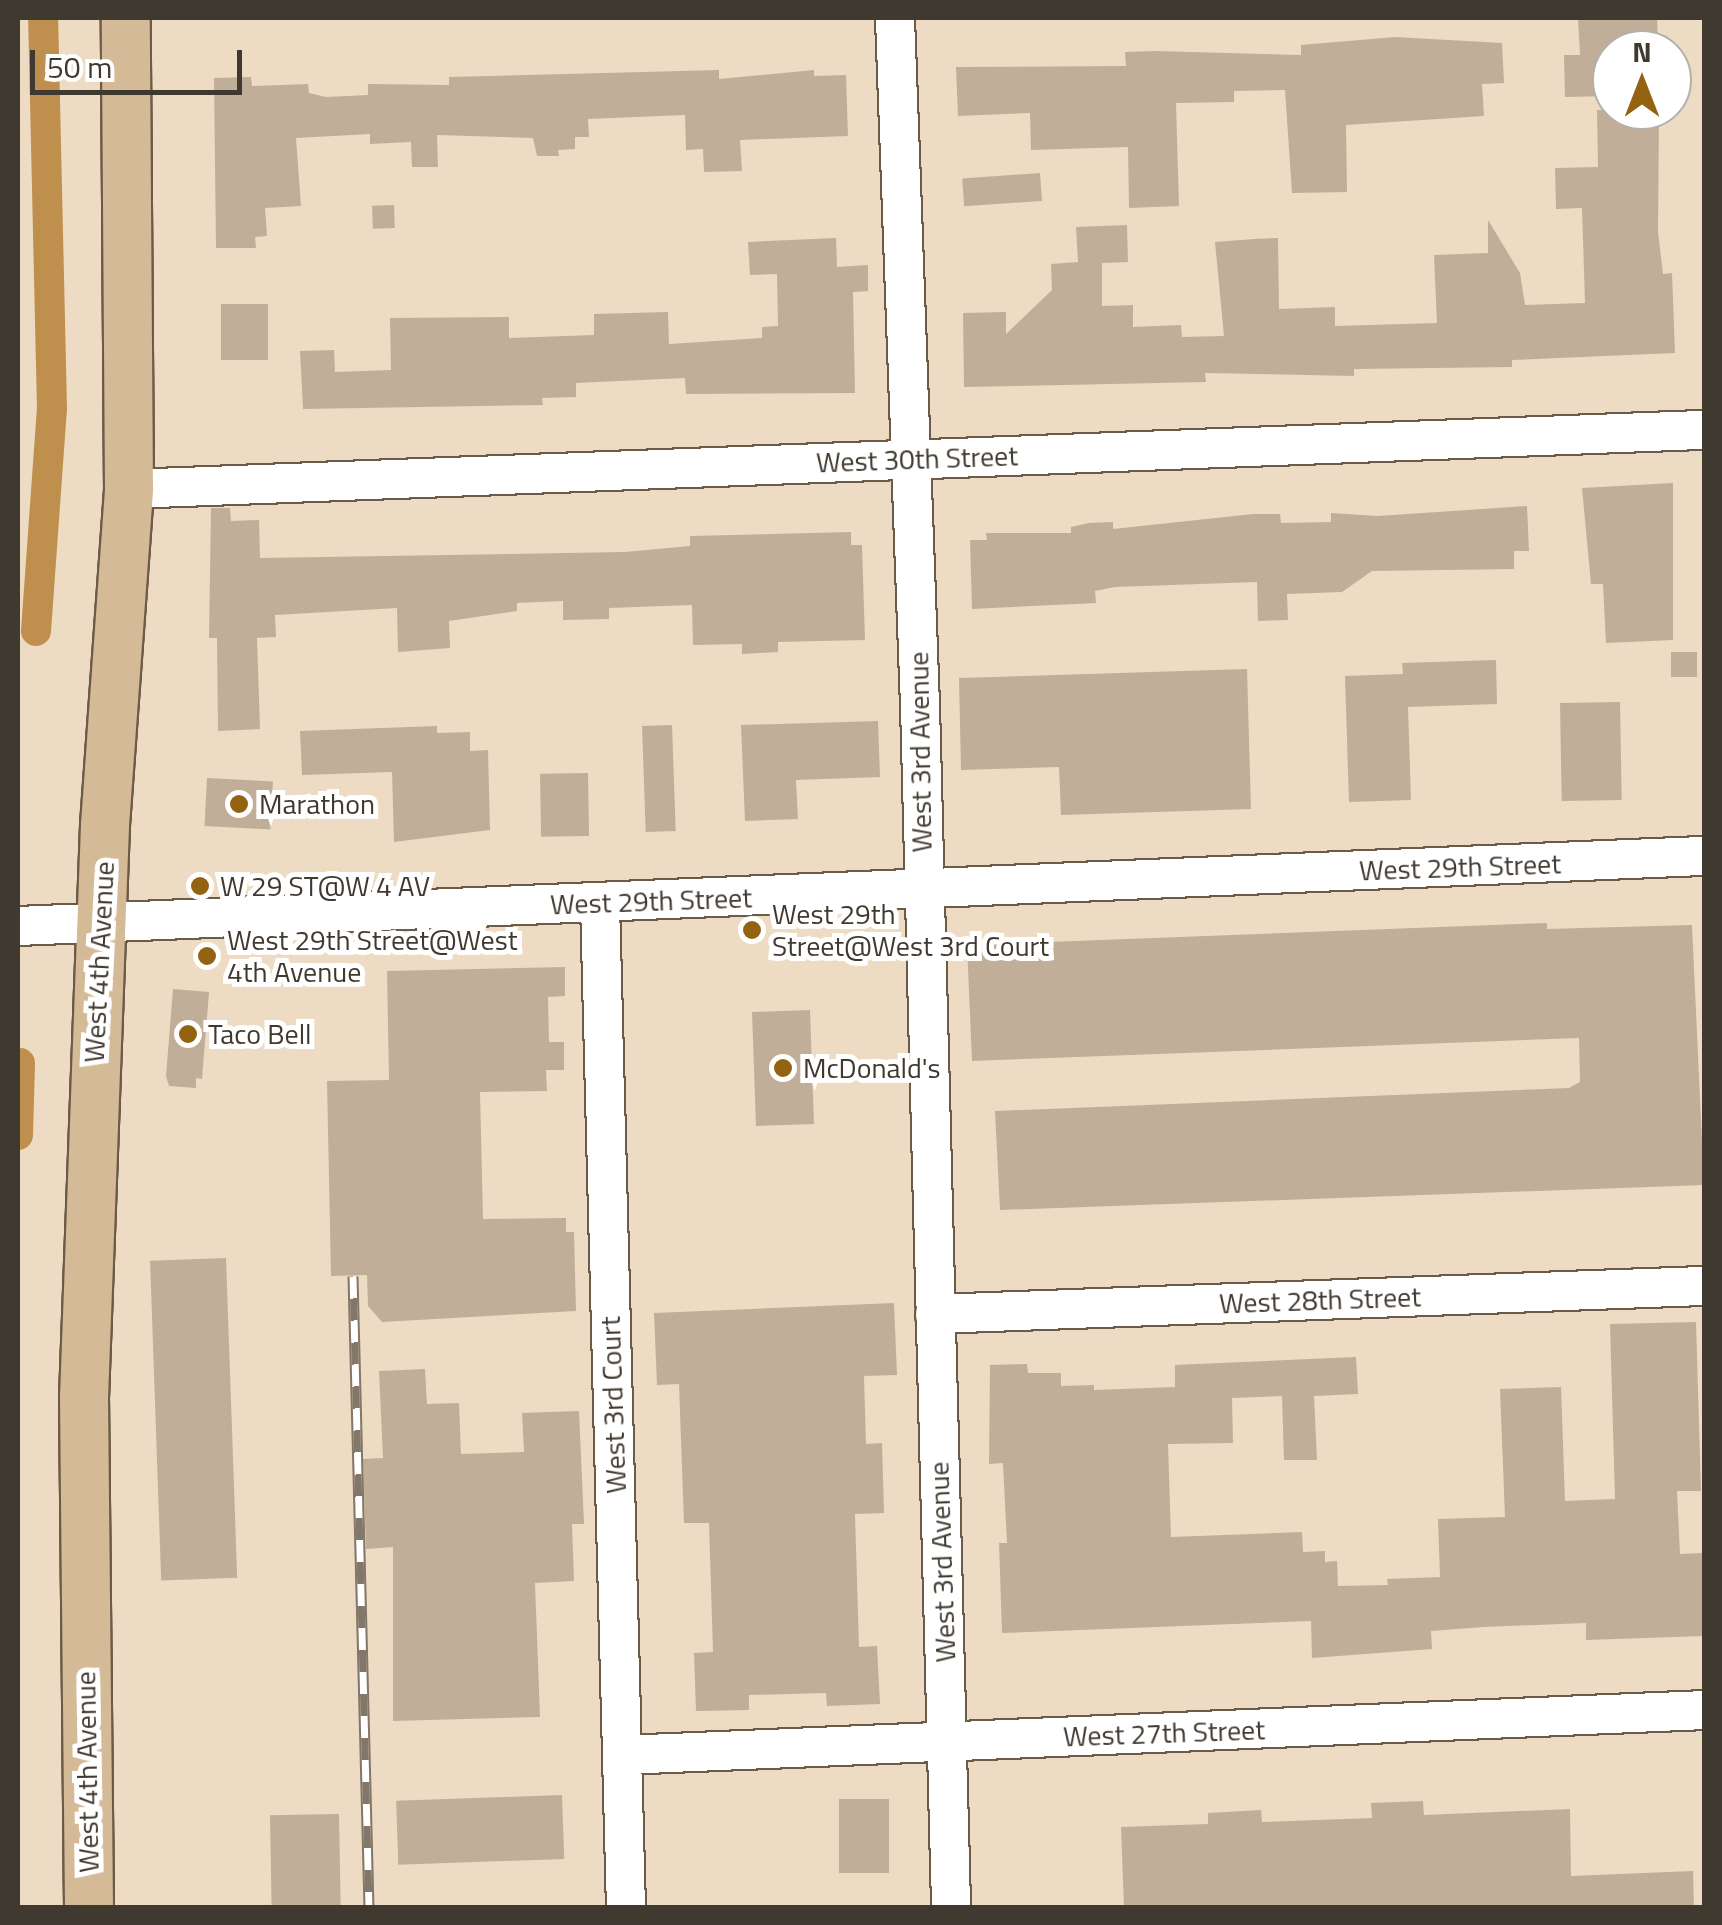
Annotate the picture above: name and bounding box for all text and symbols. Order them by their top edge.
scale bar [35,30,248,92]
north arrow [1592,30,1692,130]
text: N [1632,30,1652,73]
text: 50 m [47,44,112,90]
street label: West 30th Street [815,439,1019,479]
street label: West 3rd Avenue [901,651,939,853]
place label: Marathon [259,787,375,821]
marker: Marathon [228,793,250,815]
street label: West 29th Street [1358,847,1562,887]
street label: West 4th Avenue [77,860,121,1064]
place label: W 29 ST@W 4 AV [220,869,430,903]
marker: W 29 ST@W 4 AV [189,875,211,897]
street label: West 29th Street [549,881,753,921]
place label: West 29th Street@West 3rd Court [772,897,1049,963]
marker: West 29th Street@West 3rd Court [741,919,763,941]
place label: West 29th Street@West 4th Avenue [227,923,518,989]
marker: West 29th Street@West 4th Avenue [196,945,218,967]
place label: Taco Bell [208,1017,312,1051]
marker: Taco Bell [177,1023,199,1045]
place label: McDonald's [803,1051,940,1085]
marker: McDonald's [772,1057,794,1079]
street label: West 28th Street [1218,1280,1422,1320]
street label: West 3rd Court [593,1316,633,1494]
street label: West 3rd Avenue [922,1461,962,1663]
street label: West 4th Avenue [68,1671,106,1873]
street label: West 27th Street [1062,1713,1266,1753]

